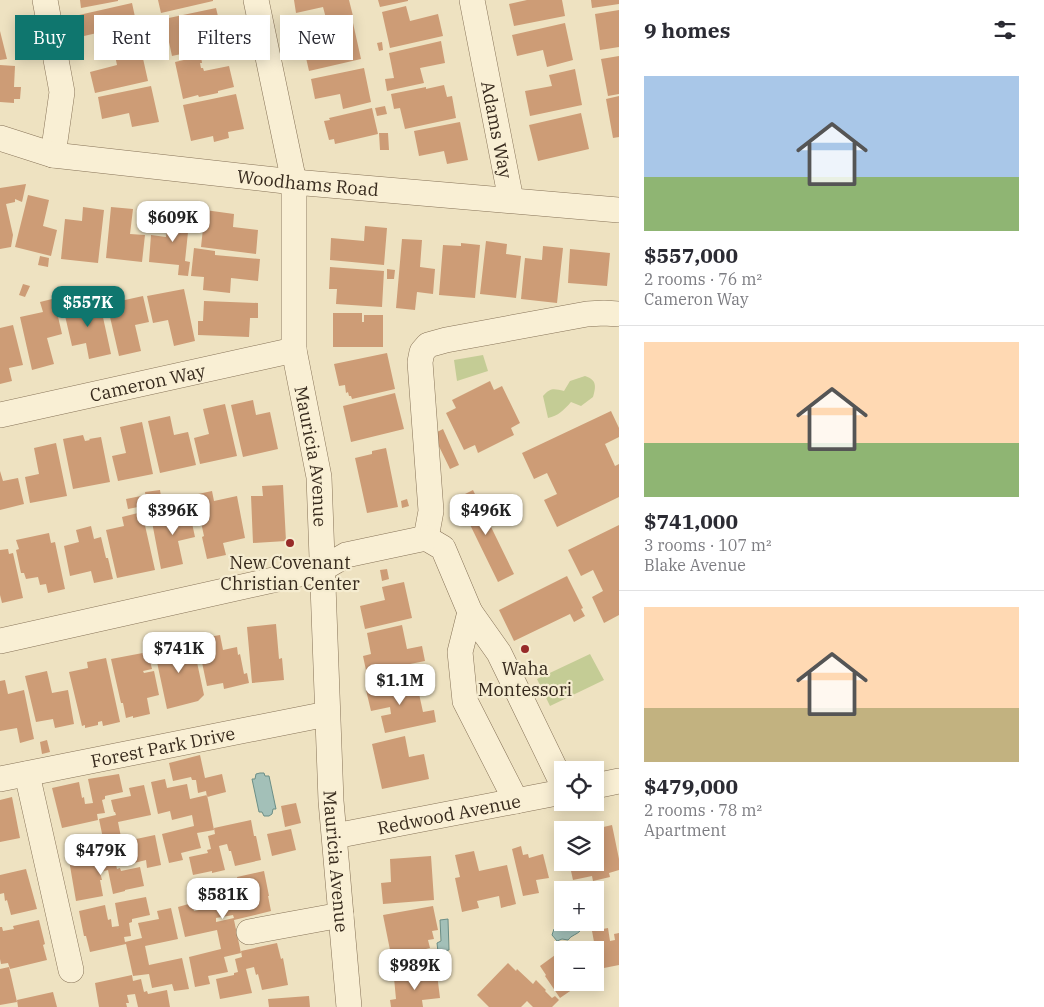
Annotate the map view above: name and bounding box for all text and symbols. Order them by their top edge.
chip: Buy [15,15,84,60]
chip: Rent [94,15,169,60]
chip: Filters [179,15,270,60]
chip: New [280,15,353,60]
text: 9 homes [644,16,730,44]
icon: filters [991,16,1019,44]
street label: Adams Way [477,79,518,181]
icon: home [787,109,877,199]
street label: Woodhams Road [236,164,380,201]
pin: $609K [138,200,208,243]
text: $609K [148,207,198,227]
text: $557,000 [644,241,738,269]
text: 2 rooms · 76 m² [644,269,762,289]
pin: $557K [53,286,123,328]
text: Cameron Way [644,289,748,309]
text: $557K [63,292,113,312]
street label: Cameron Way [88,358,208,406]
icon: home [787,374,877,464]
street label: Mauricia Avenue [290,384,332,527]
pin: $396K [138,494,208,536]
pin: $496K [451,494,521,536]
text: $396K [148,500,198,520]
text: $496K [461,500,511,520]
text: $741,000 [644,507,738,535]
text: 3 rooms · 107 m² [644,535,772,555]
marker: New Covenant Christian Center [284,537,296,549]
place label: New Covenant Christian Center [220,551,360,595]
text: Blake Avenue [644,555,746,575]
pin: $741K [144,632,214,674]
text: $741K [154,638,204,658]
icon: home [787,639,877,729]
marker: Waha Montessori [519,643,531,655]
place label: Waha Montessori [478,657,573,701]
pin: $1.1M [365,664,435,706]
text: $1.1M [376,670,424,690]
street label: Forest Park Drive [89,721,237,772]
map controls [554,761,604,991]
button: locate [554,761,604,811]
text: $479,000 [644,772,738,800]
street label: Redwood Avenue [375,789,523,839]
street label: Mauricia Avenue [319,790,354,933]
text: 2 rooms · 78 m² [644,800,762,820]
text: Apartment [644,820,726,840]
button: layers [554,821,604,871]
pin: $479K [66,834,136,876]
text: $479K [76,840,126,860]
pin: $581K [188,878,258,920]
button: + [554,881,604,931]
text: $581K [198,884,248,904]
button: − [554,941,604,991]
pin: $989K [380,948,450,991]
text: $989K [390,955,440,975]

